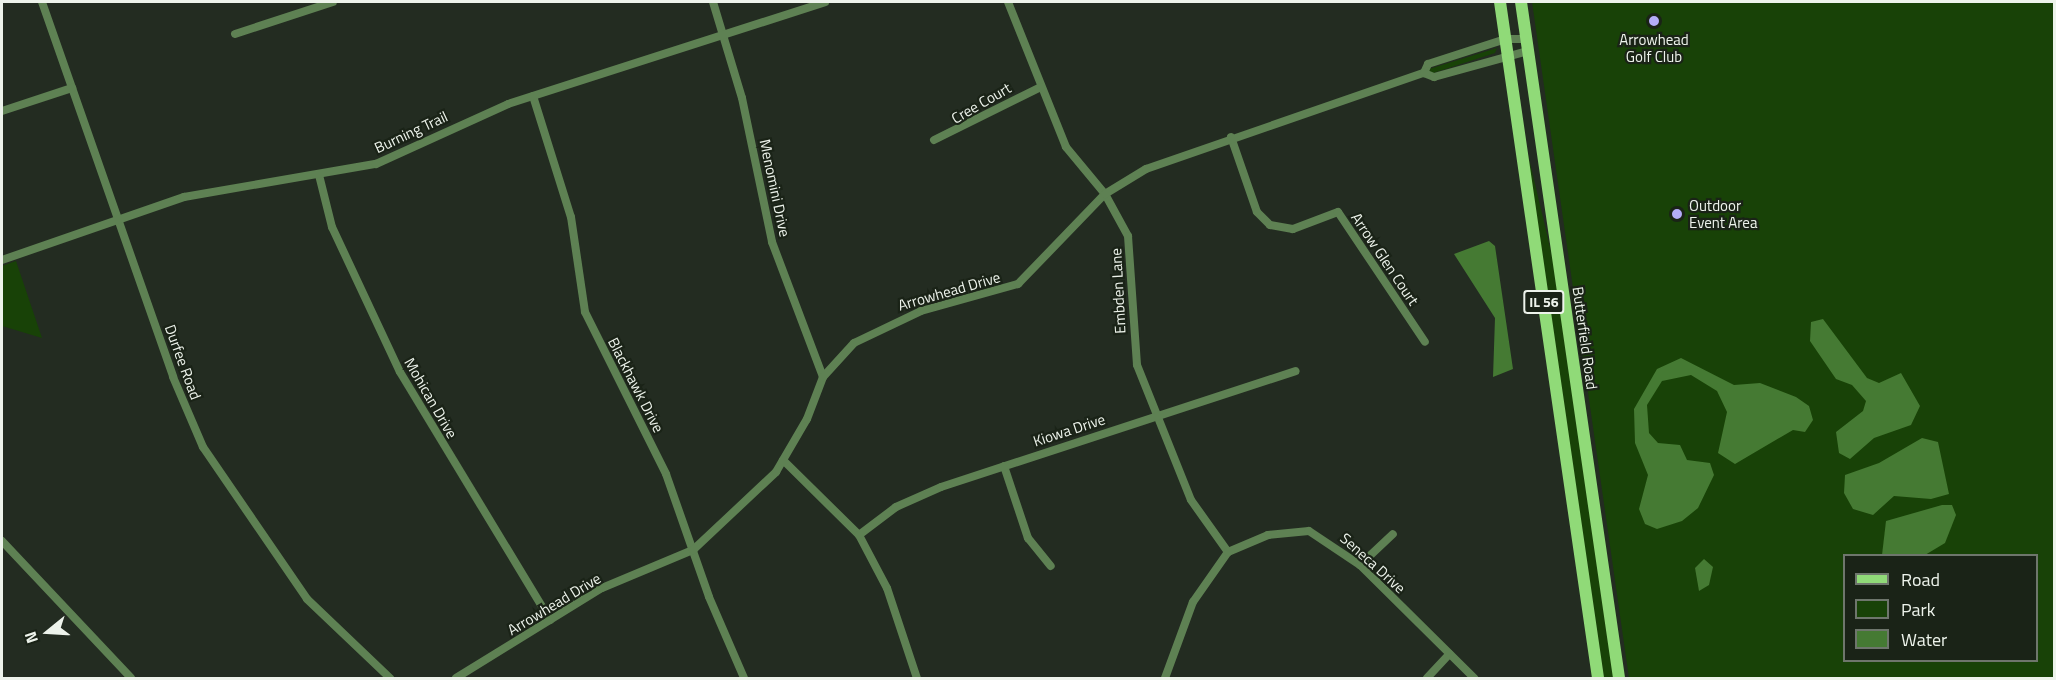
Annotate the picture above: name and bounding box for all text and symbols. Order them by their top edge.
marker: Arrowhead Golf Club [1647,14,1661,28]
place label: Arrowhead Golf Club [1619,30,1689,65]
street label: Cree Court [948,79,1014,127]
street label: Burning Trail [371,107,451,157]
street label: Menomini Drive [756,138,794,238]
place label: Outdoor Event Area [1689,196,1757,231]
marker: Outdoor Event Area [1670,207,1684,221]
street label: Arrow Glen Court [1347,209,1423,309]
street label: Embden Lane [1107,248,1129,334]
street label: Arrowhead Drive [896,268,1002,314]
street label: Butterfield Road [1569,286,1601,390]
road number: IL 56 [1523,291,1565,313]
street label: Durfee Road [161,322,205,402]
street label: Blackhawk Drive [604,334,668,436]
street label: Mohican Drive [401,355,461,441]
street label: Kiowa Drive [1031,410,1107,450]
street label: Seneca Drive [1337,529,1409,597]
legend [1843,554,2038,662]
text: Road [1901,566,1940,593]
street label: Arrowhead Drive [504,569,604,639]
text: Park [1901,596,1935,623]
north arrow [18,602,78,662]
text: Water [1901,626,1947,653]
text: N [18,629,44,647]

